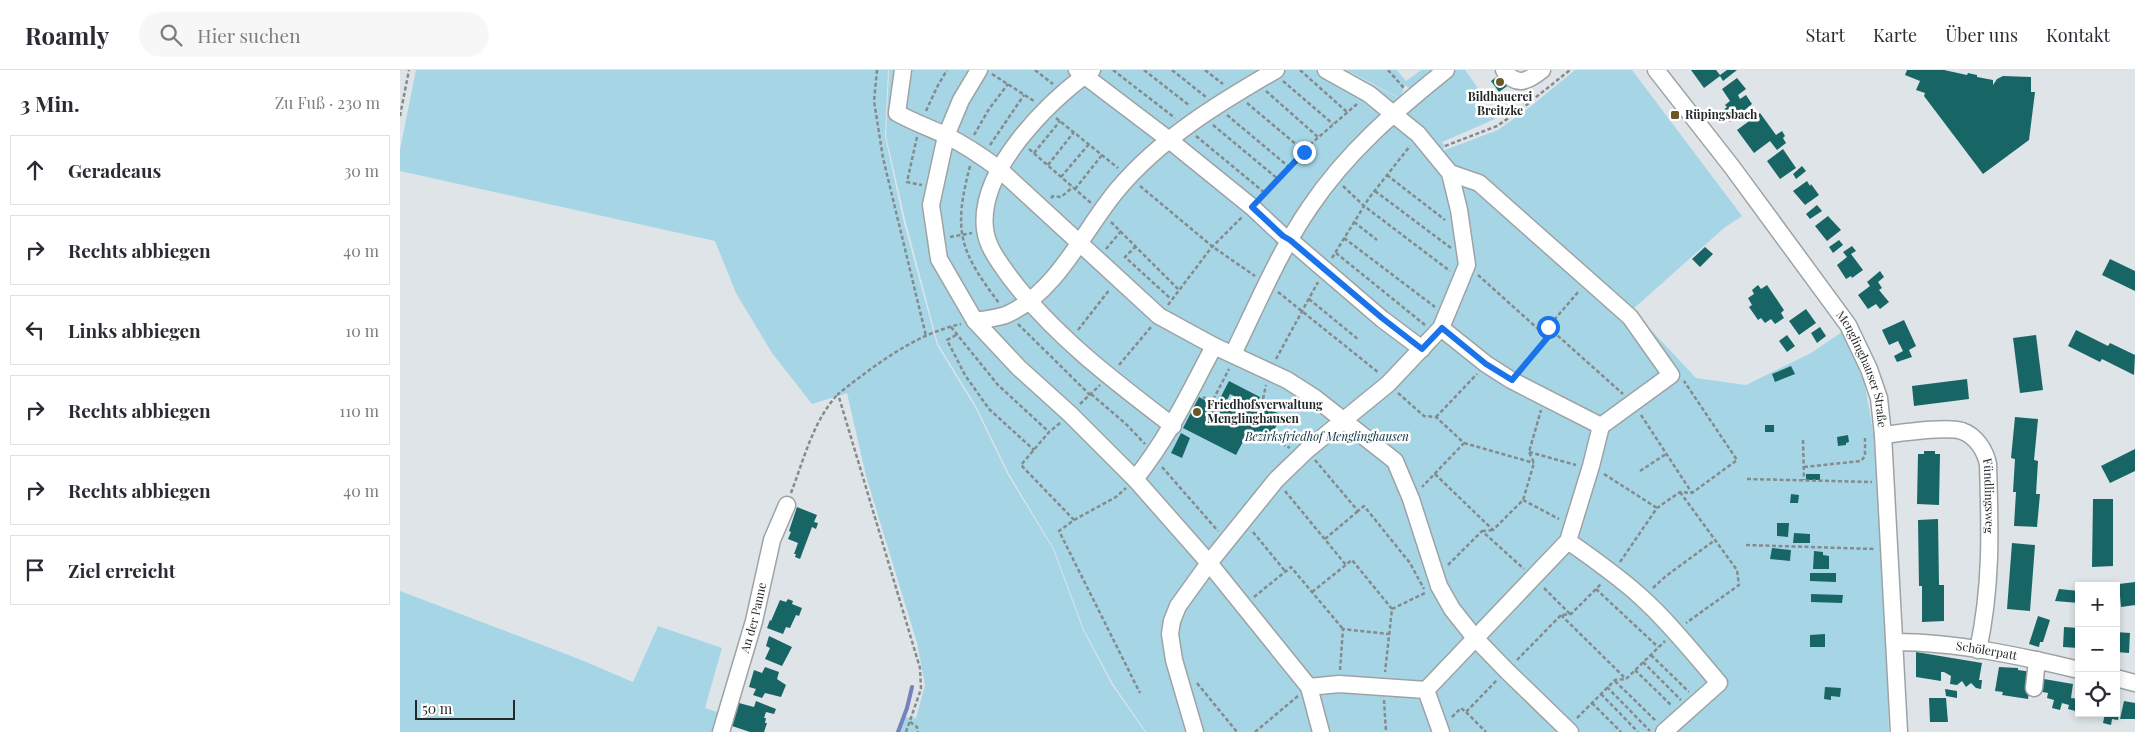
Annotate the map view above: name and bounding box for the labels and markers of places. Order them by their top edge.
marker: Bildhauerei Breitzke [1494,76,1506,88]
place label: Bildhauerei Breitzke [1468,88,1533,118]
place label: Rüpingsbach [1685,106,1758,122]
marker: Rüpingsbach [1669,109,1681,121]
place label: Friedhofsverwaltung Menglinghausen [1207,396,1323,426]
marker: Friedhofsverwaltung Menglinghausen [1191,406,1203,418]

